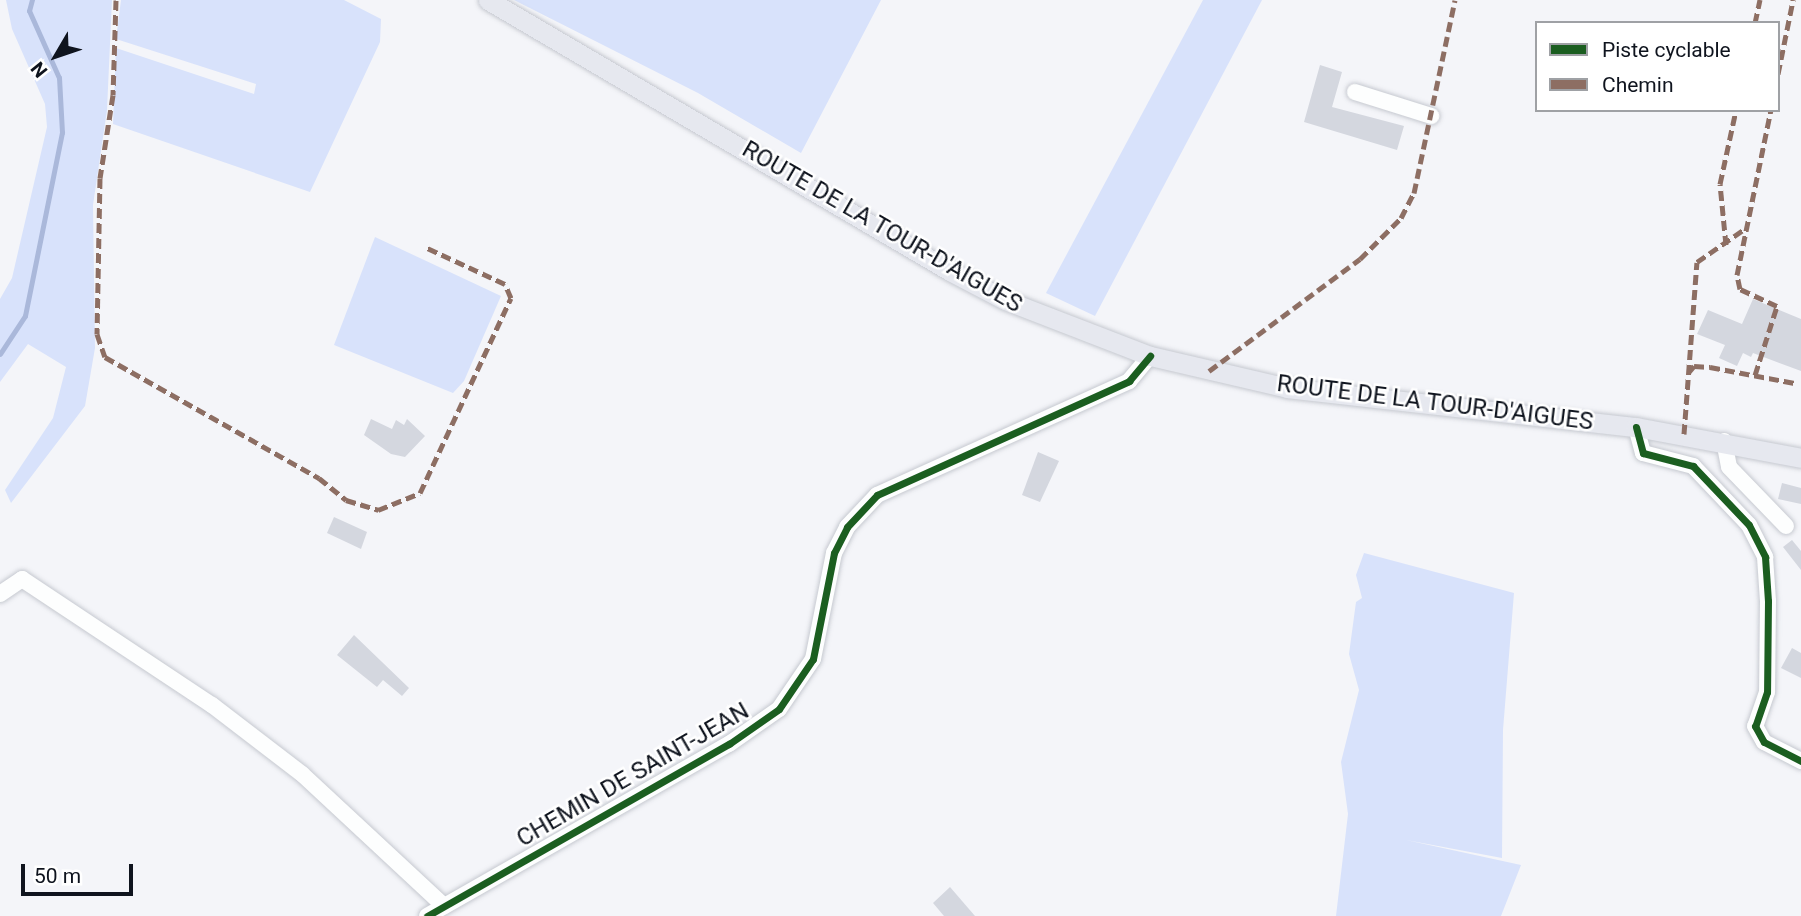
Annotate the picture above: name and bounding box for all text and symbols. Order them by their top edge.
north arrow [21,21,91,91]
legend [1535,21,1780,112]
text: Piste cyclable [1602,38,1731,62]
text: N [26,57,52,82]
text: Chemin [1602,73,1674,97]
street label: ROUTE DE LA TOUR-D'AIGUES [737,135,1027,319]
street label: ROUTE DE LA TOUR-D'AIGUES [1275,369,1595,437]
street label: CHEMIN DE SAINT-JEAN [512,697,754,853]
scale bar [24,850,136,894]
text: 50 m [34,864,81,888]

